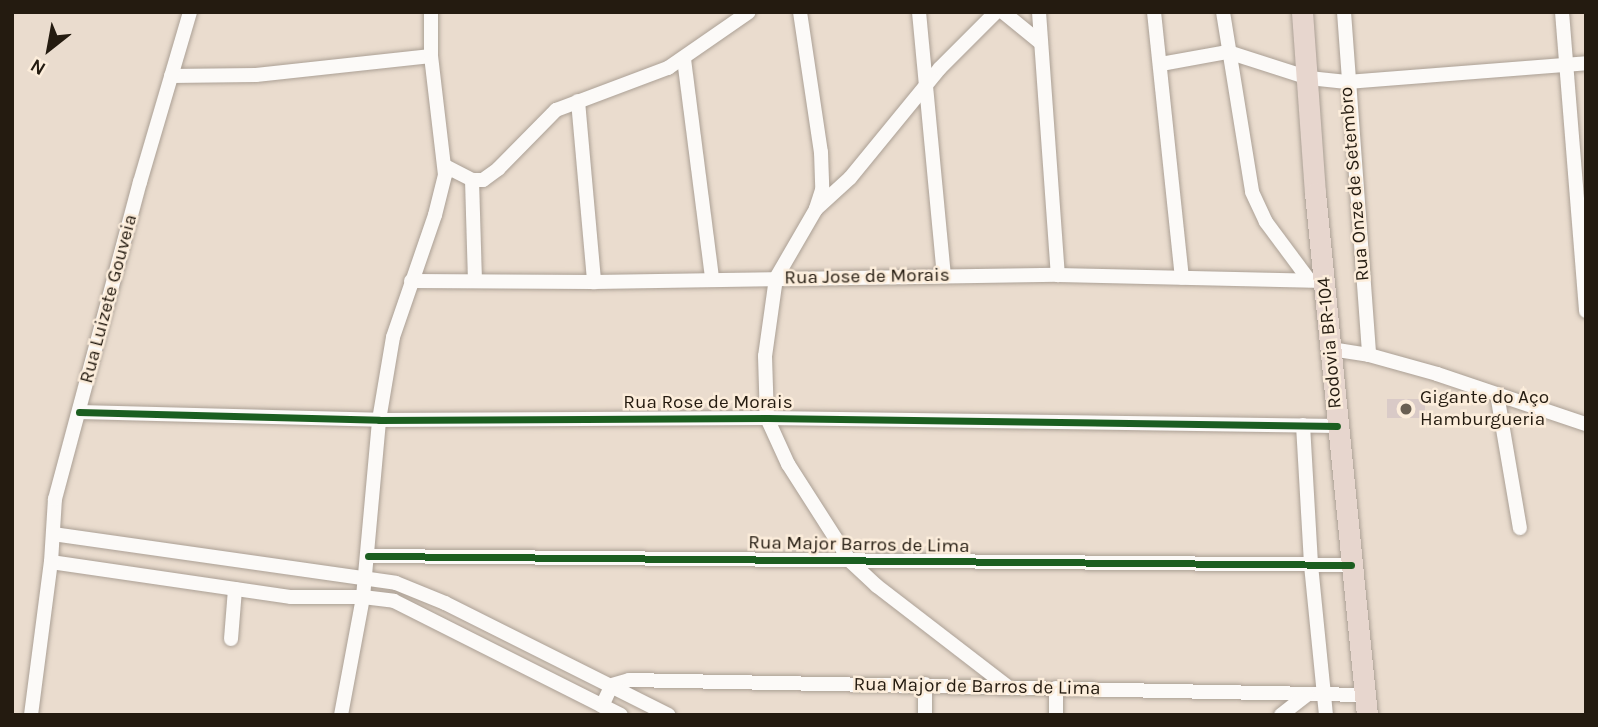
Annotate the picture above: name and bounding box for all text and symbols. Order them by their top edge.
north arrow [14,14,84,84]
text: N [27,54,50,80]
street label: Rua Onze de Setembro [1335,86,1375,282]
street label: Rua Luizete Gouveia [75,212,143,386]
street label: Rua Jose de Morais [784,264,950,290]
street label: Rodovia BR-104 [1313,276,1347,410]
place label: Gigante do Aço Hamburgueria [1420,387,1549,431]
street label: Rua Rose de Morais [623,392,793,414]
marker: Gigante do Aço Hamburgueria [1398,401,1414,417]
street label: Rua Major Barros de Lima [748,532,970,558]
street label: Rua Major de Barros de Lima [853,673,1101,701]

